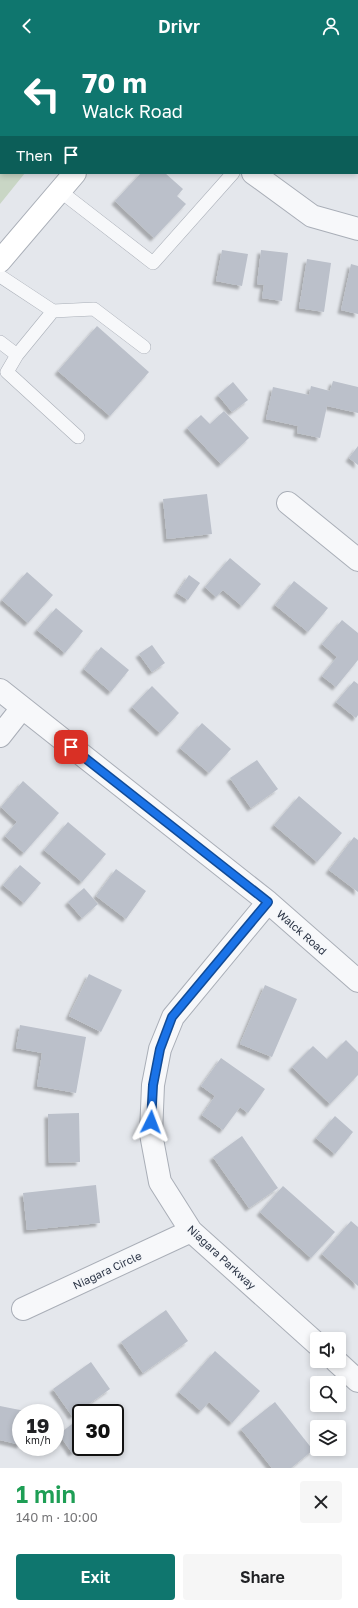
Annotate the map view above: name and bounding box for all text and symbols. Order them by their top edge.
icon: back [16,15,38,37]
text: Drivr [158,15,200,37]
icon: person [320,15,342,37]
text: 70 m [82,66,147,99]
icon: left [16,68,68,120]
text: Walck Road [82,100,183,122]
icon: arrive [60,144,82,166]
text: Then [16,146,52,164]
pin [54,730,88,764]
icon: arrive [60,736,82,758]
street label: Walck Road [274,907,330,957]
position arrow [130,1101,172,1143]
street label: Niagara Parkway [185,1222,259,1292]
street label: Niagara Circle [71,1248,143,1292]
map controls [310,1332,346,1456]
button: sound [310,1332,346,1368]
button: search [310,1376,346,1412]
speed limit sign: 30 [72,1404,124,1456]
text: 19 [26,1413,49,1437]
button: layers [310,1420,346,1456]
text: km/h [25,1434,51,1446]
text: 1 min [16,1479,76,1508]
button: close [300,1481,342,1523]
text: 140 m · 10:00 [16,1509,98,1525]
button: Exit [16,1554,175,1600]
button: Share [183,1554,342,1600]

